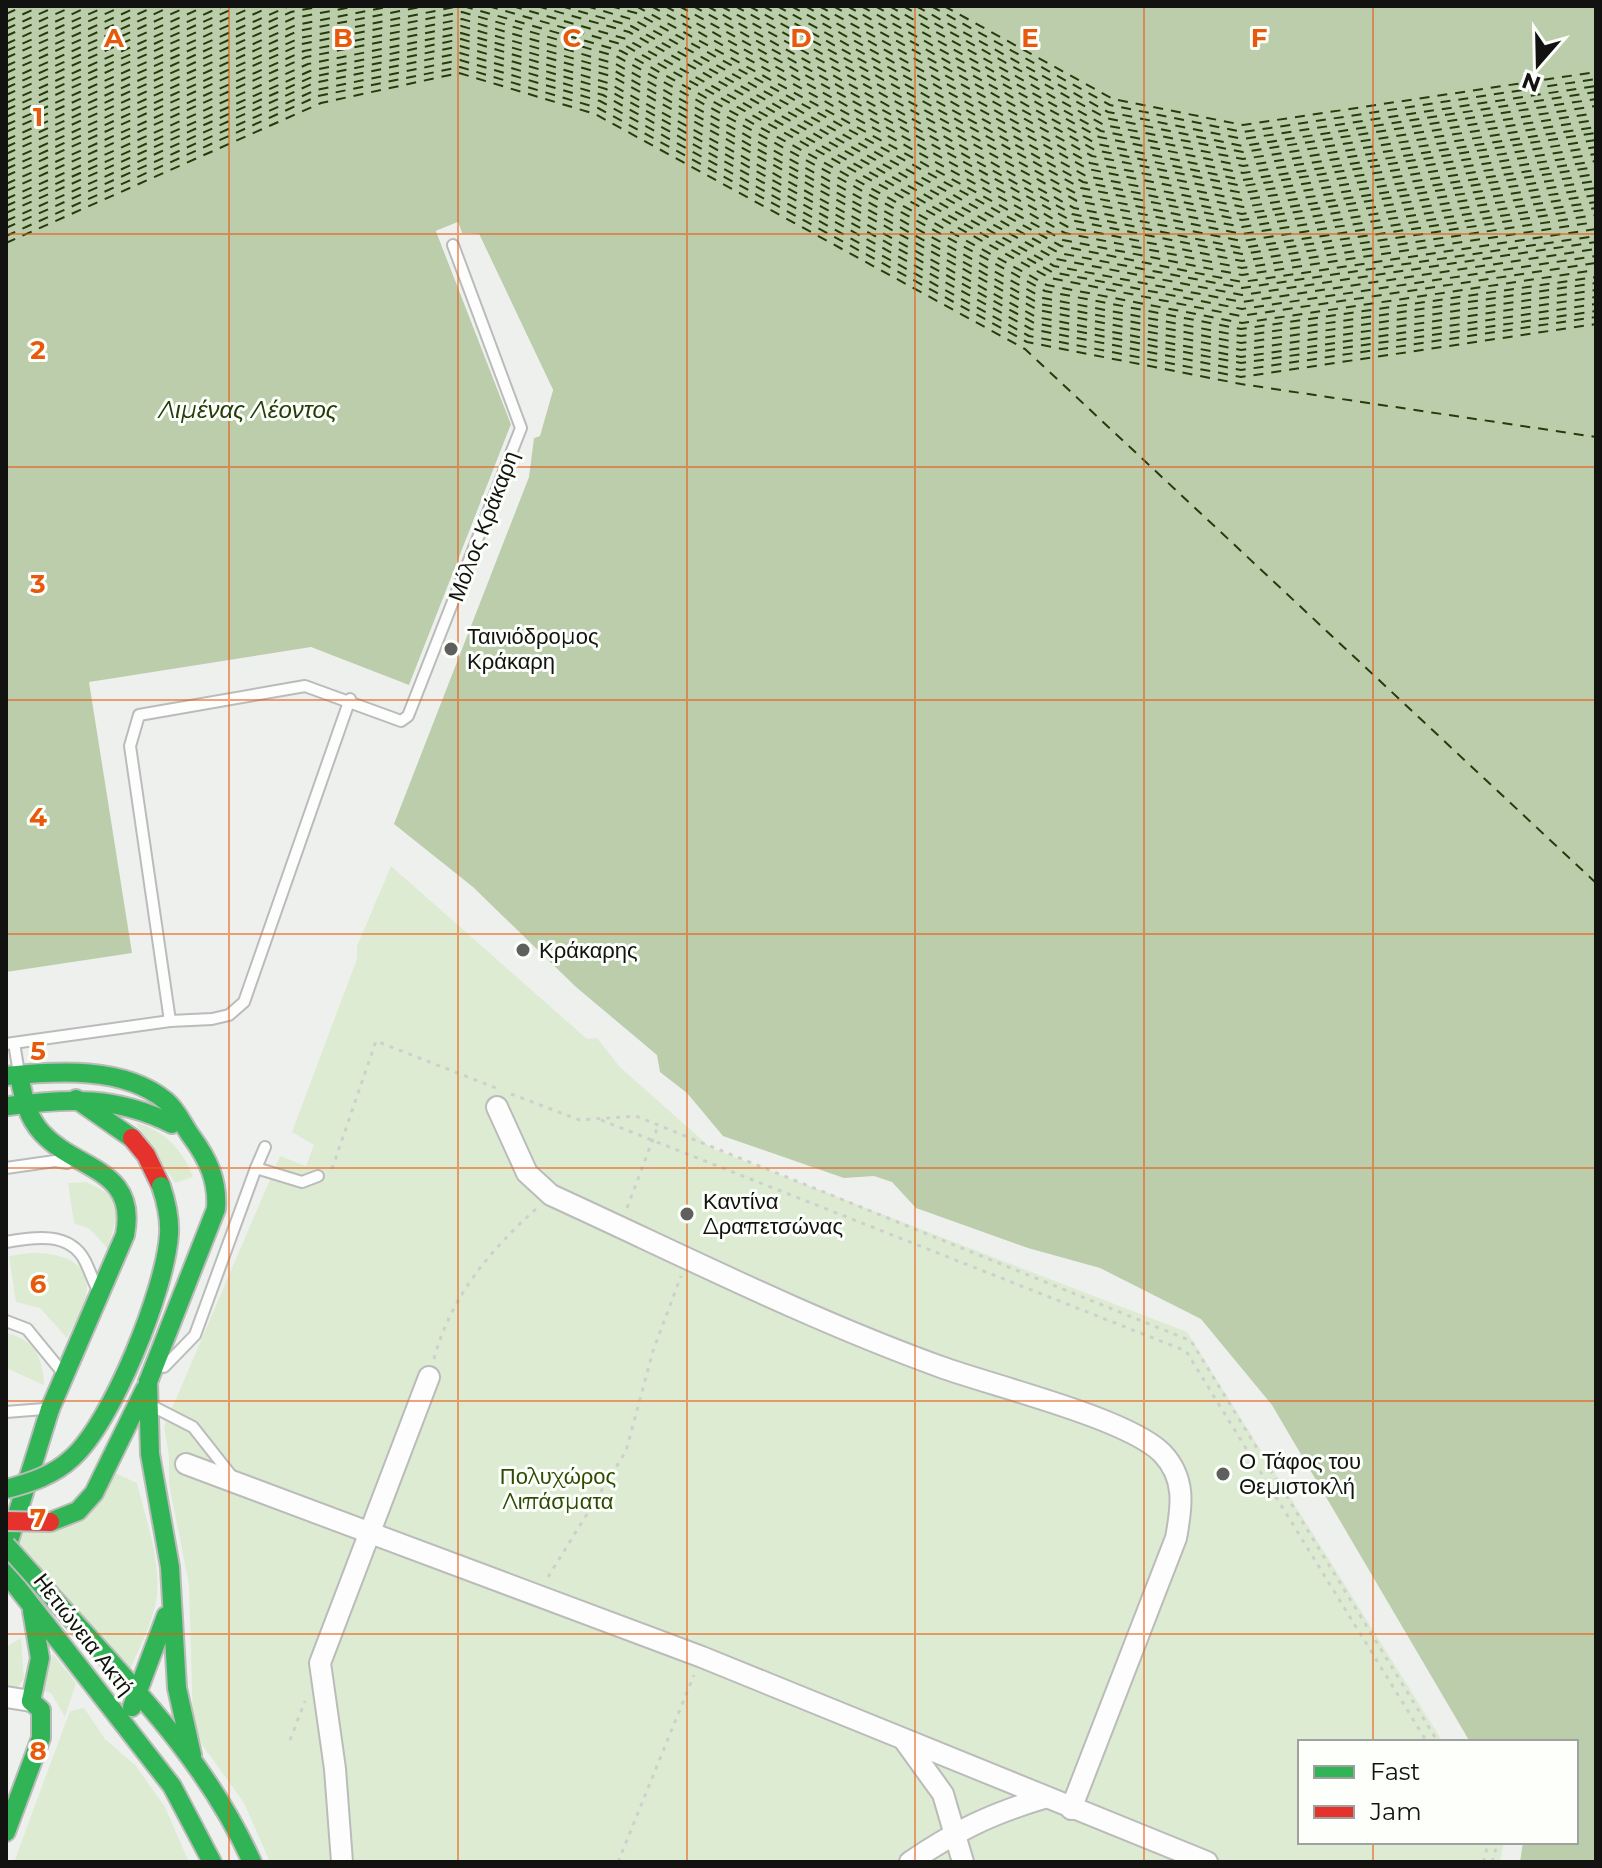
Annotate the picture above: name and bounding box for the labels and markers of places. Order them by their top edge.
place label: Ταινιόδρομος Κράκαρη [467,623,599,675]
marker: Ταινιόδρομος Κράκαρη [442,640,460,658]
place label: Κράκαρης [539,937,638,964]
marker: Κράκαρης [514,941,532,959]
place label: Καντίνα Δραπετσώνας [703,1188,843,1240]
marker: Καντίνα Δραπετσώνας [678,1205,696,1223]
place label: Ο Τάφος του Θεμιστοκλή [1239,1448,1361,1500]
marker: Ο Τάφος του Θεμιστοκλή [1214,1465,1232,1483]

